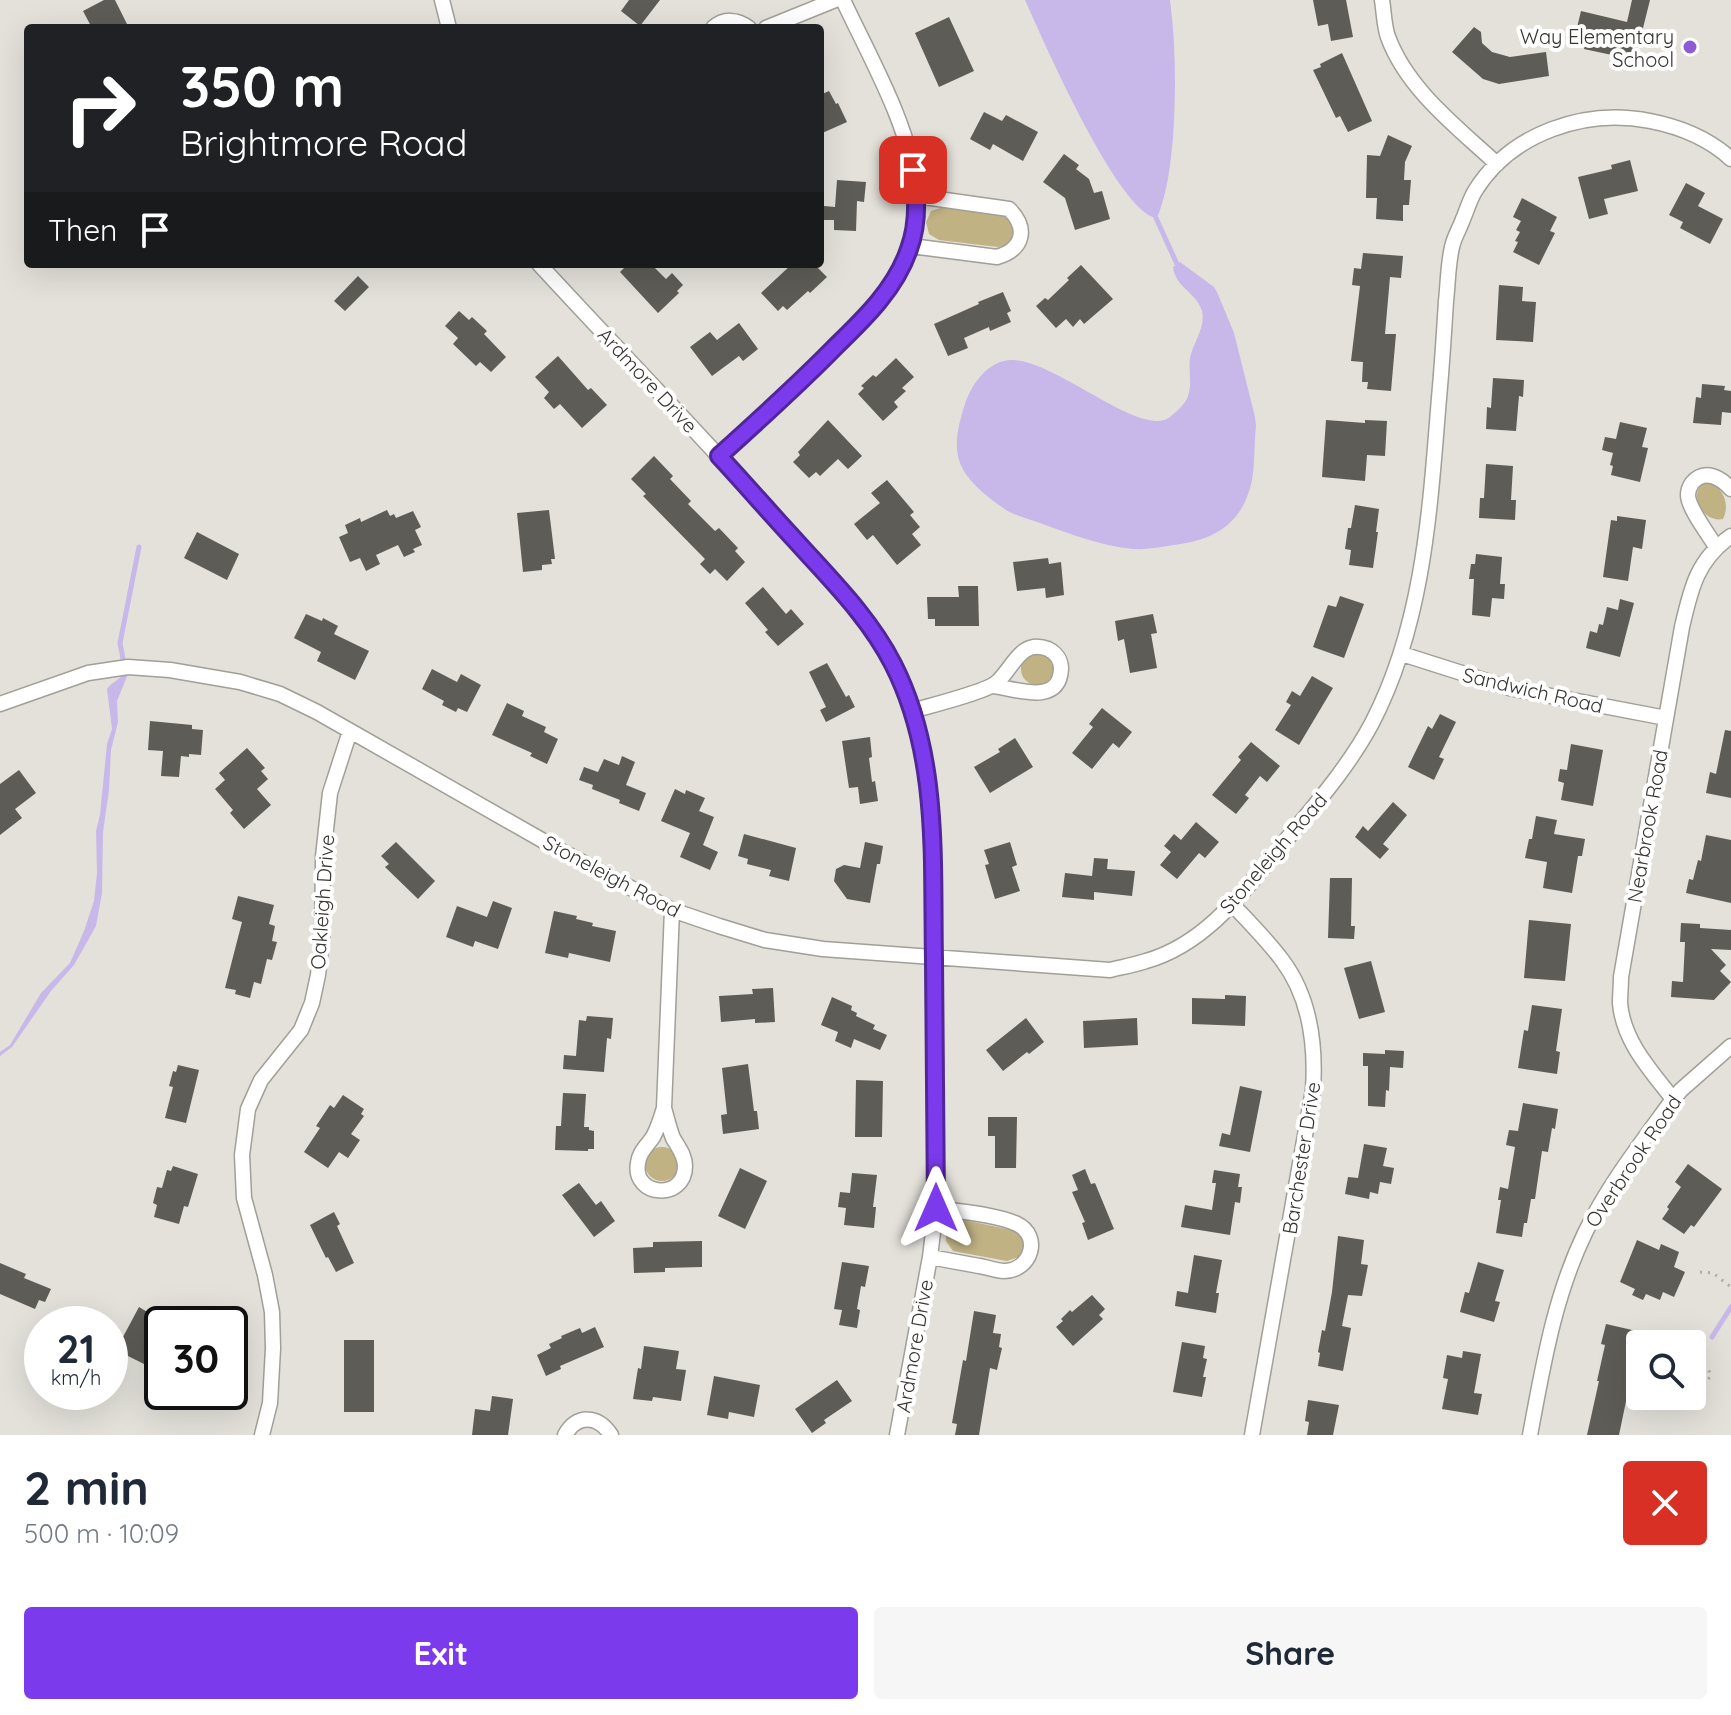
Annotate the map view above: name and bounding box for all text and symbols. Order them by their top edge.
place label: Way Elementary School [1520,24,1674,72]
marker: Way Elementary School [1681,38,1699,56]
text: 350 m [180,51,344,121]
icon: right [48,56,152,160]
text: Brightmore Road [180,120,467,165]
pin [879,136,947,204]
icon: arrive [891,148,935,192]
icon: arrive [133,208,177,252]
text: Then [48,211,117,249]
street label: Ardmore Drive [593,322,703,438]
street label: Sandwich Road [1460,662,1606,718]
street label: Nearbrook Road [1621,747,1673,905]
street label: Stoneleigh Road [1214,788,1332,918]
street label: Stoneleigh Road [539,829,685,923]
street label: Oakleigh Drive [305,834,339,970]
street label: Barchester Drive [1277,1080,1325,1236]
street label: Overbrook Road [1580,1090,1686,1232]
position arrow [894,1166,978,1250]
street label: Ardmore Drive [890,1277,938,1415]
speed limit sign: 30 [144,1306,248,1410]
text: 21 [57,1323,95,1373]
map controls [1626,1330,1706,1410]
button: search [1626,1330,1706,1410]
text: km/h [51,1365,101,1390]
text: 2 min [24,1457,149,1517]
button: close [1623,1461,1707,1545]
text: 500 m · 10:09 [24,1517,179,1550]
button: Exit [24,1607,858,1699]
button: Share [874,1607,1707,1699]

